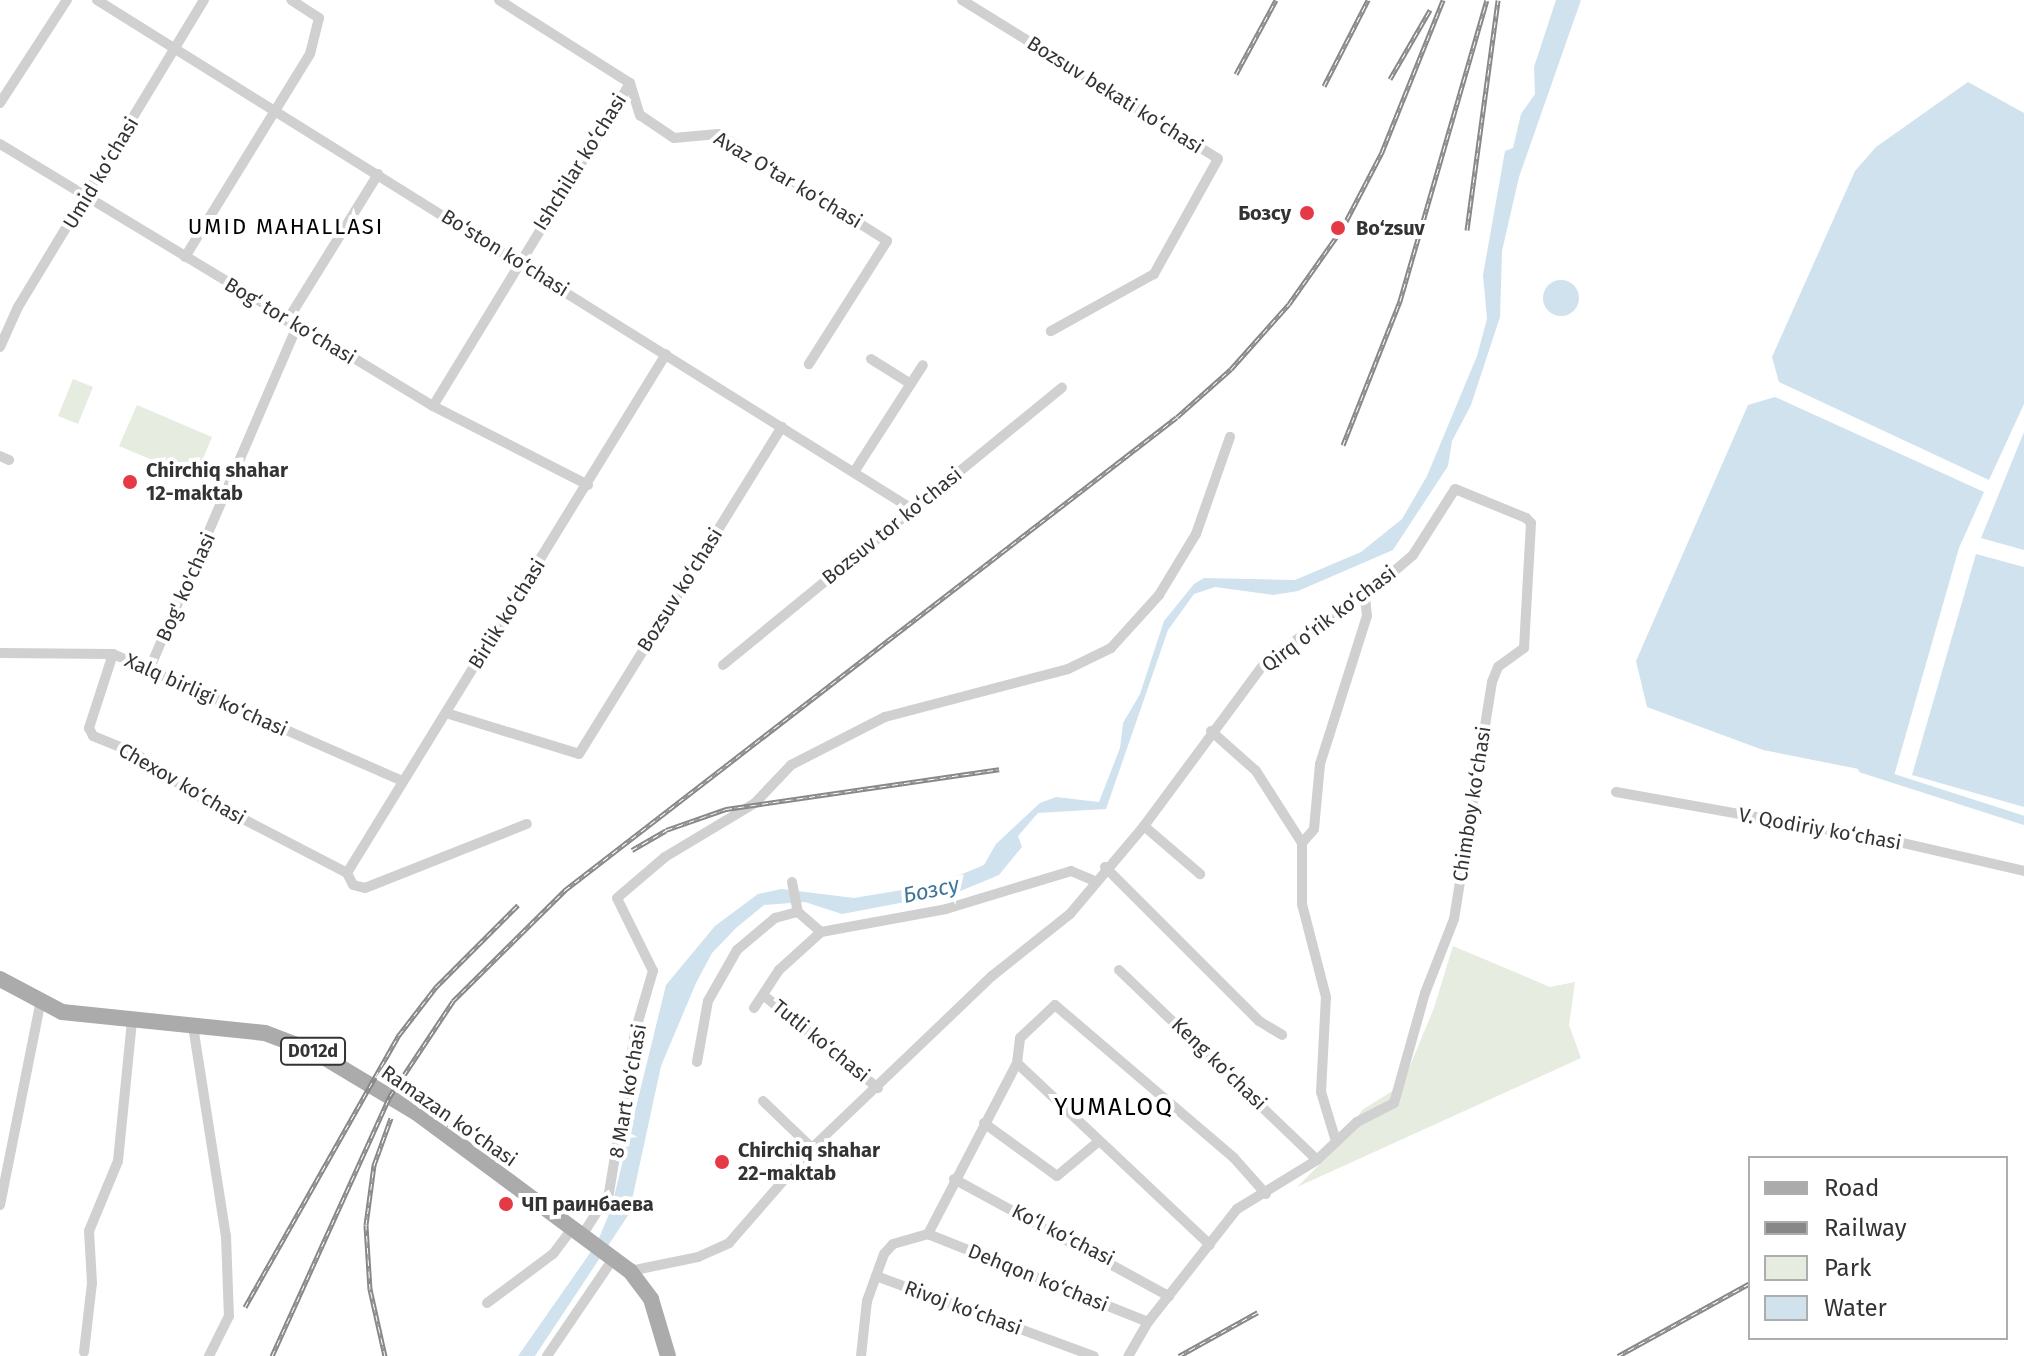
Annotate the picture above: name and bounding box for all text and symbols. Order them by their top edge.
street label: Bozsuv bekati ko‘chasi [1023,31,1207,159]
street label: Ishchilar ko‘chasi [528,89,632,235]
street label: Umid ko‘chasi [58,113,144,233]
street label: Avaz O‘tar ko‘chasi [710,126,866,234]
place label: Бозсу [1238,201,1291,225]
street label: Bo‘ston ko‘chasi [437,204,573,302]
marker: Бозсу [1298,204,1316,222]
district label: UMID MAHALLASI [188,214,384,240]
place label: Bo‘zsuv [1356,216,1425,240]
marker: Bo‘zsuv [1327,217,1349,239]
street label: Bog‘ tor ko‘chasi [220,272,360,370]
place label: Chirchiq shahar 12-maktab [146,458,288,505]
street label: Bozsuv tor ko‘chasi [817,462,967,590]
marker: Chirchiq shahar 12-maktab [121,473,139,491]
street label: Bozsuv ko‘chasi [632,524,728,656]
street label: Bog' ko'chasi [151,529,221,645]
street label: Birlik ko‘chasi [464,554,550,674]
street label: Qirq o‘rik ko‘chasi [1257,561,1401,677]
street label: Xalq birligi ko‘chasi [121,648,291,742]
street label: Chimboy ko‘chasi [1448,725,1496,883]
street label: Chexov ko‘chasi [114,738,250,830]
street label: V. Qodiriy ko‘chasi [1737,803,1903,855]
water label: Бозсу [901,871,961,909]
street label: Tutli ko‘chasi [768,995,874,1087]
street label: Keng ko‘chasi [1167,1013,1271,1115]
street label: 8 Mart ko‘chasi [604,1022,652,1160]
road number: D012d [279,1037,347,1065]
street label: Ramazan ko‘chasi [377,1060,521,1172]
district label: YUMALOQ [1054,1094,1174,1122]
place label: Chirchiq shahar 22-maktab [738,1138,880,1185]
marker: Chirchiq shahar 22-maktab [713,1153,731,1171]
legend [1748,1156,2008,1340]
text: Road [1824,1174,1879,1202]
place label: ЧП раинбаева [522,1192,654,1216]
marker: ЧП раинбаева [497,1195,515,1213]
street label: Ko‘l ko‘chasi [1008,1199,1118,1271]
text: Railway [1824,1214,1907,1242]
street label: Dehqon ko‘chasi [964,1239,1112,1317]
text: Park [1824,1254,1871,1282]
street label: Rivoj ko‘chasi [901,1276,1025,1340]
text: Water [1824,1294,1887,1322]

